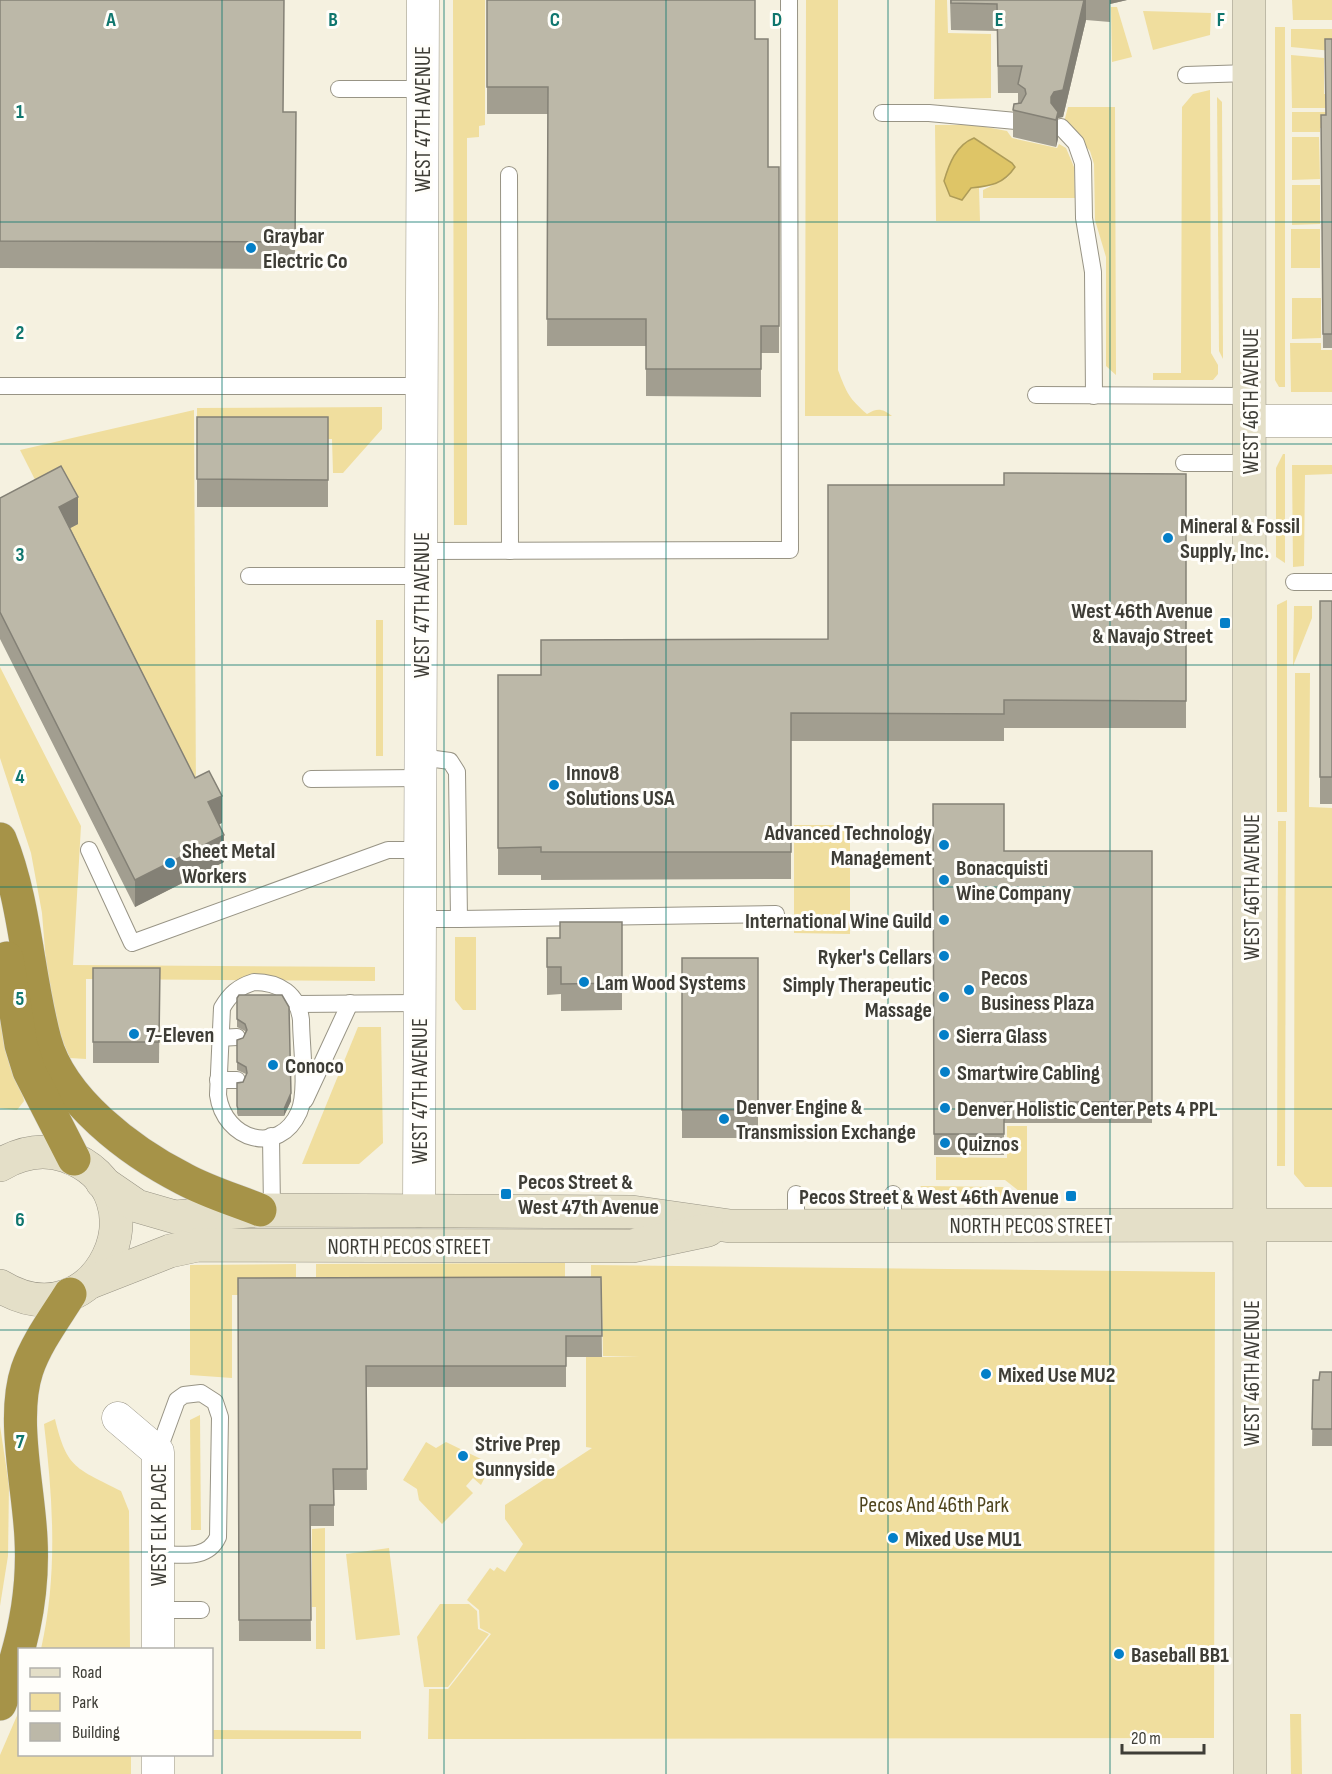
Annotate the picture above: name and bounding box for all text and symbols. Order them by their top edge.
text: A [105,8,116,32]
text: B [328,8,338,32]
text: C [550,8,560,32]
text: D [772,8,782,32]
text: E [995,8,1003,32]
text: F [1217,8,1225,32]
street label: WEST 47TH AVENUE [410,46,437,192]
text: 1 [16,100,24,124]
place label: Graybar Electric Co [263,223,348,275]
marker: Graybar Electric Co [244,241,258,255]
text: 2 [16,321,24,345]
street label: WEST 46TH AVENUE [1238,328,1265,474]
place label: Mineral & Fossil Supply, Inc. [1180,513,1300,565]
marker: Mineral & Fossil Supply, Inc. [1161,531,1175,545]
street label: WEST 47TH AVENUE [409,532,436,678]
text: 3 [16,543,25,567]
place label: West 46th Avenue & Navajo Street [1071,598,1213,650]
marker: West 46th Avenue & Navajo Street [1218,616,1232,630]
place label: Innov8 Solutions USA [566,760,675,812]
text: 4 [15,765,25,789]
marker: Innov8 Solutions USA [547,778,561,792]
street label: WEST 46TH AVENUE [1239,814,1266,960]
place label: Advanced Technology Management [764,820,932,872]
place label: Sheet Metal Workers [182,838,275,890]
marker: Advanced Technology Management [937,838,951,852]
place label: Bonacquisti Wine Company [956,855,1071,907]
marker: Sheet Metal Workers [163,856,177,870]
marker: Bonacquisti Wine Company [937,873,951,887]
place label: International Wine Guild [745,908,932,935]
marker: International Wine Guild [937,913,951,927]
place label: Ryker's Cellars [818,944,932,971]
marker: Ryker's Cellars [937,949,951,963]
place label: Pecos Business Plaza [981,965,1094,1017]
place label: Lam Wood Systems [596,970,746,997]
place label: Simply Therapeutic Massage [783,972,932,1024]
marker: Lam Wood Systems [577,975,591,989]
marker: Pecos Business Plaza [962,983,976,997]
text: 5 [16,987,25,1011]
marker: Simply Therapeutic Massage [937,990,951,1004]
street label: WEST 47TH AVENUE [407,1018,434,1164]
place label: 7-Eleven [146,1022,214,1049]
place label: Sierra Glass [956,1023,1047,1050]
marker: 7-Eleven [127,1027,141,1041]
marker: Sierra Glass [937,1028,951,1042]
place label: Conoco [285,1053,344,1080]
marker: Conoco [266,1058,280,1072]
place label: Smartwire Cabling [957,1060,1100,1087]
marker: Smartwire Cabling [938,1065,952,1079]
place label: Denver Engine & Transmission Exchange [736,1094,916,1146]
place label: Denver Holistic Center Pets 4 PPL [957,1096,1218,1123]
marker: Denver Holistic Center Pets 4 PPL [938,1101,952,1115]
marker: Denver Engine & Transmission Exchange [717,1112,731,1126]
place label: Quiznos [957,1131,1019,1158]
marker: Quiznos [938,1136,952,1150]
place label: Pecos Street & West 47th Avenue [518,1169,659,1221]
place label: Pecos Street & West 46th Avenue [799,1184,1059,1211]
marker: Pecos Street & West 47th Avenue [499,1187,513,1201]
marker: Pecos Street & West 46th Avenue [1064,1189,1078,1203]
text: 6 [15,1208,25,1232]
street label: NORTH PECOS STREET [949,1213,1113,1240]
street label: NORTH PECOS STREET [327,1234,491,1261]
street label: WEST 46TH AVENUE [1239,1300,1266,1446]
place label: Mixed Use MU2 [998,1362,1115,1389]
marker: Mixed Use MU2 [979,1367,993,1381]
text: 7 [16,1430,25,1454]
place label: Strive Prep Sunnyside [475,1431,561,1483]
marker: Strive Prep Sunnyside [456,1449,470,1463]
street label: WEST ELK PLACE [146,1464,173,1586]
park label: Pecos And 46th Park [859,1492,1010,1519]
place label: Mixed Use MU1 [905,1526,1022,1553]
marker: Mixed Use MU1 [886,1531,900,1545]
place label: Baseball BB1 [1131,1642,1229,1669]
marker: Baseball BB1 [1112,1647,1126,1661]
legend [18,1648,213,1756]
text: Road [72,1662,102,1683]
text: Park [72,1692,98,1713]
scale bar [1122,1717,1204,1755]
text: Building [72,1722,120,1743]
text: 20 m [1131,1728,1161,1749]

